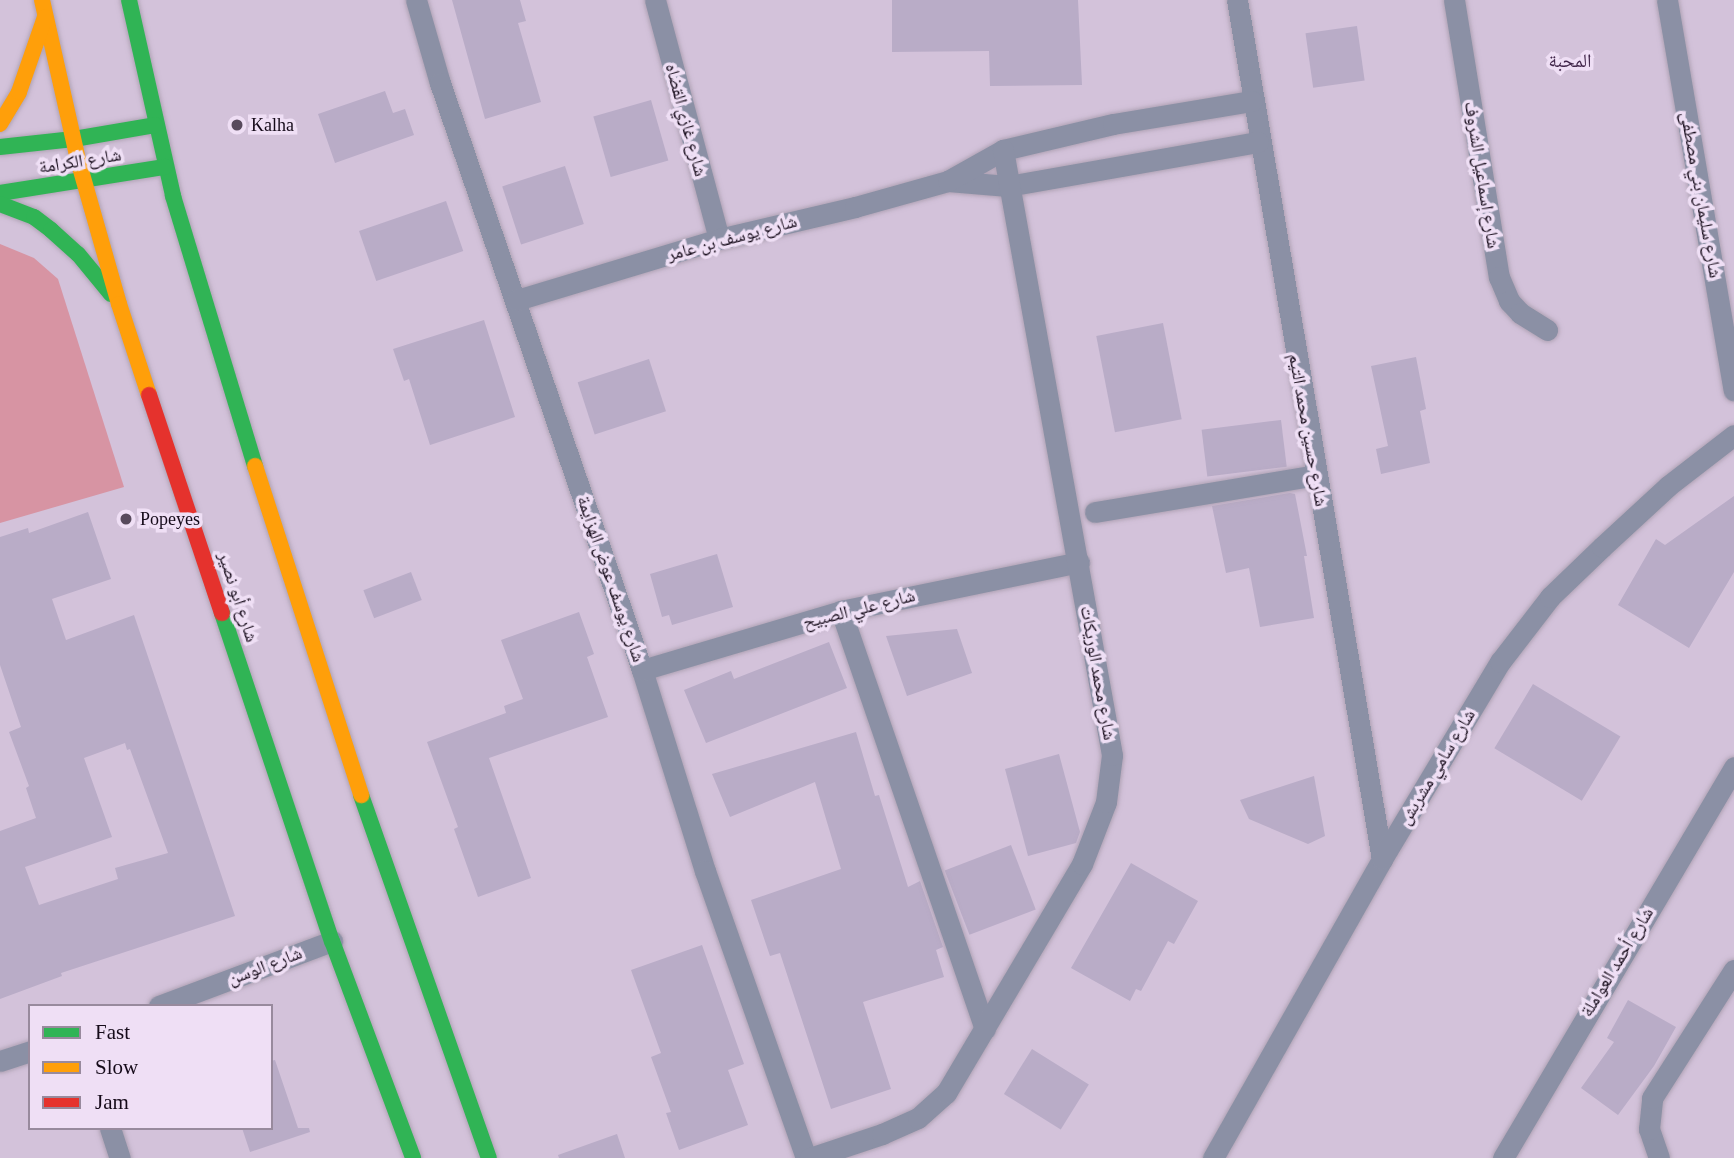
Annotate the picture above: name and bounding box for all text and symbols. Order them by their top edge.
district label: المحبة [1548,50,1592,72]
street label: شارع غازي القضاه [661,61,711,179]
street label: شارع إسماعيل الشروف [1460,100,1504,250]
street label: شارع سليمان بني مصطفى [1676,110,1726,280]
place label: Kalha [251,114,294,136]
marker: Kalha [229,117,245,133]
street label: شارع الكرامة [37,144,123,178]
street label: شارع يوسف بن عامر [665,210,799,266]
street label: شارع حسين محمد التيم [1284,352,1332,508]
street label: شارع يوسف عوض الهزايمة [572,493,650,665]
place label: Popeyes [140,508,200,530]
marker: Popeyes [118,511,134,527]
street label: شارع أبو نصير [213,549,263,645]
street label: شارع علي الصبيح [801,585,917,633]
street label: شارع محمد الوريكات [1076,604,1120,742]
street label: شارع سامي مشربش [1394,705,1480,829]
street label: شارع أحمد العواملة [1576,903,1658,1021]
street label: شارع الوسن [225,942,305,990]
legend [28,1004,273,1130]
text: Fast [95,1020,130,1044]
text: Slow [95,1055,138,1079]
text: Jam [95,1090,129,1114]

